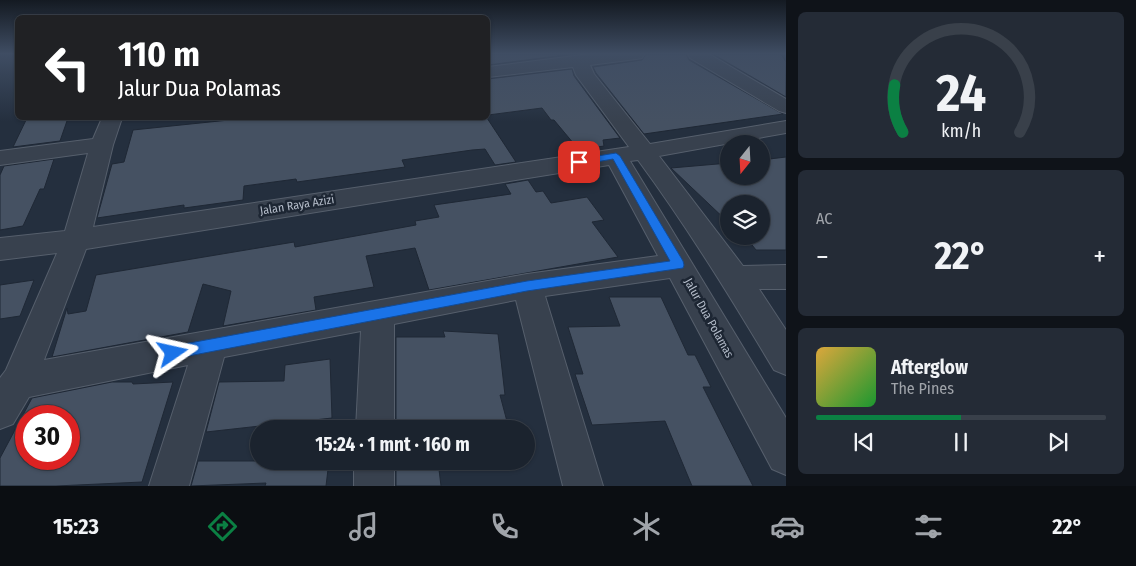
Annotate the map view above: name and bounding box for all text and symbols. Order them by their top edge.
text: 110 m [118,33,200,75]
icon: left [35,35,100,100]
text: 24 [935,62,986,125]
text: Jalur Dua Polamas [118,75,281,102]
text: km/h [941,120,981,142]
north arrow [720,135,770,185]
map controls [720,135,770,245]
pin [558,141,600,183]
icon: arrive [565,148,593,176]
street label: Jalan Raya Azizi [259,192,335,218]
button: layers [720,195,770,245]
text: AC [816,209,832,228]
text: 22° [934,233,987,279]
text: − [816,240,829,273]
text: + [1093,240,1106,273]
street label: Jalur Dua Polamas [681,276,737,360]
position arrow [146,326,198,378]
text: Afterglow [891,356,968,379]
text: The Pines [891,379,954,398]
speed limit sign: 30 [15,405,80,470]
icon: previous [850,428,878,456]
icon: pause [947,428,975,456]
icon: next [1044,428,1072,456]
text: 15:24 · 1 mnt · 160 m [315,433,470,456]
icon: directions [205,509,240,544]
icon: music [346,509,381,544]
icon: phone [487,509,522,544]
icon: climate [629,509,664,544]
icon: car [770,509,805,544]
icon: filters [911,509,946,544]
text: 15:23 [53,513,99,540]
text: 22° [1052,513,1083,540]

